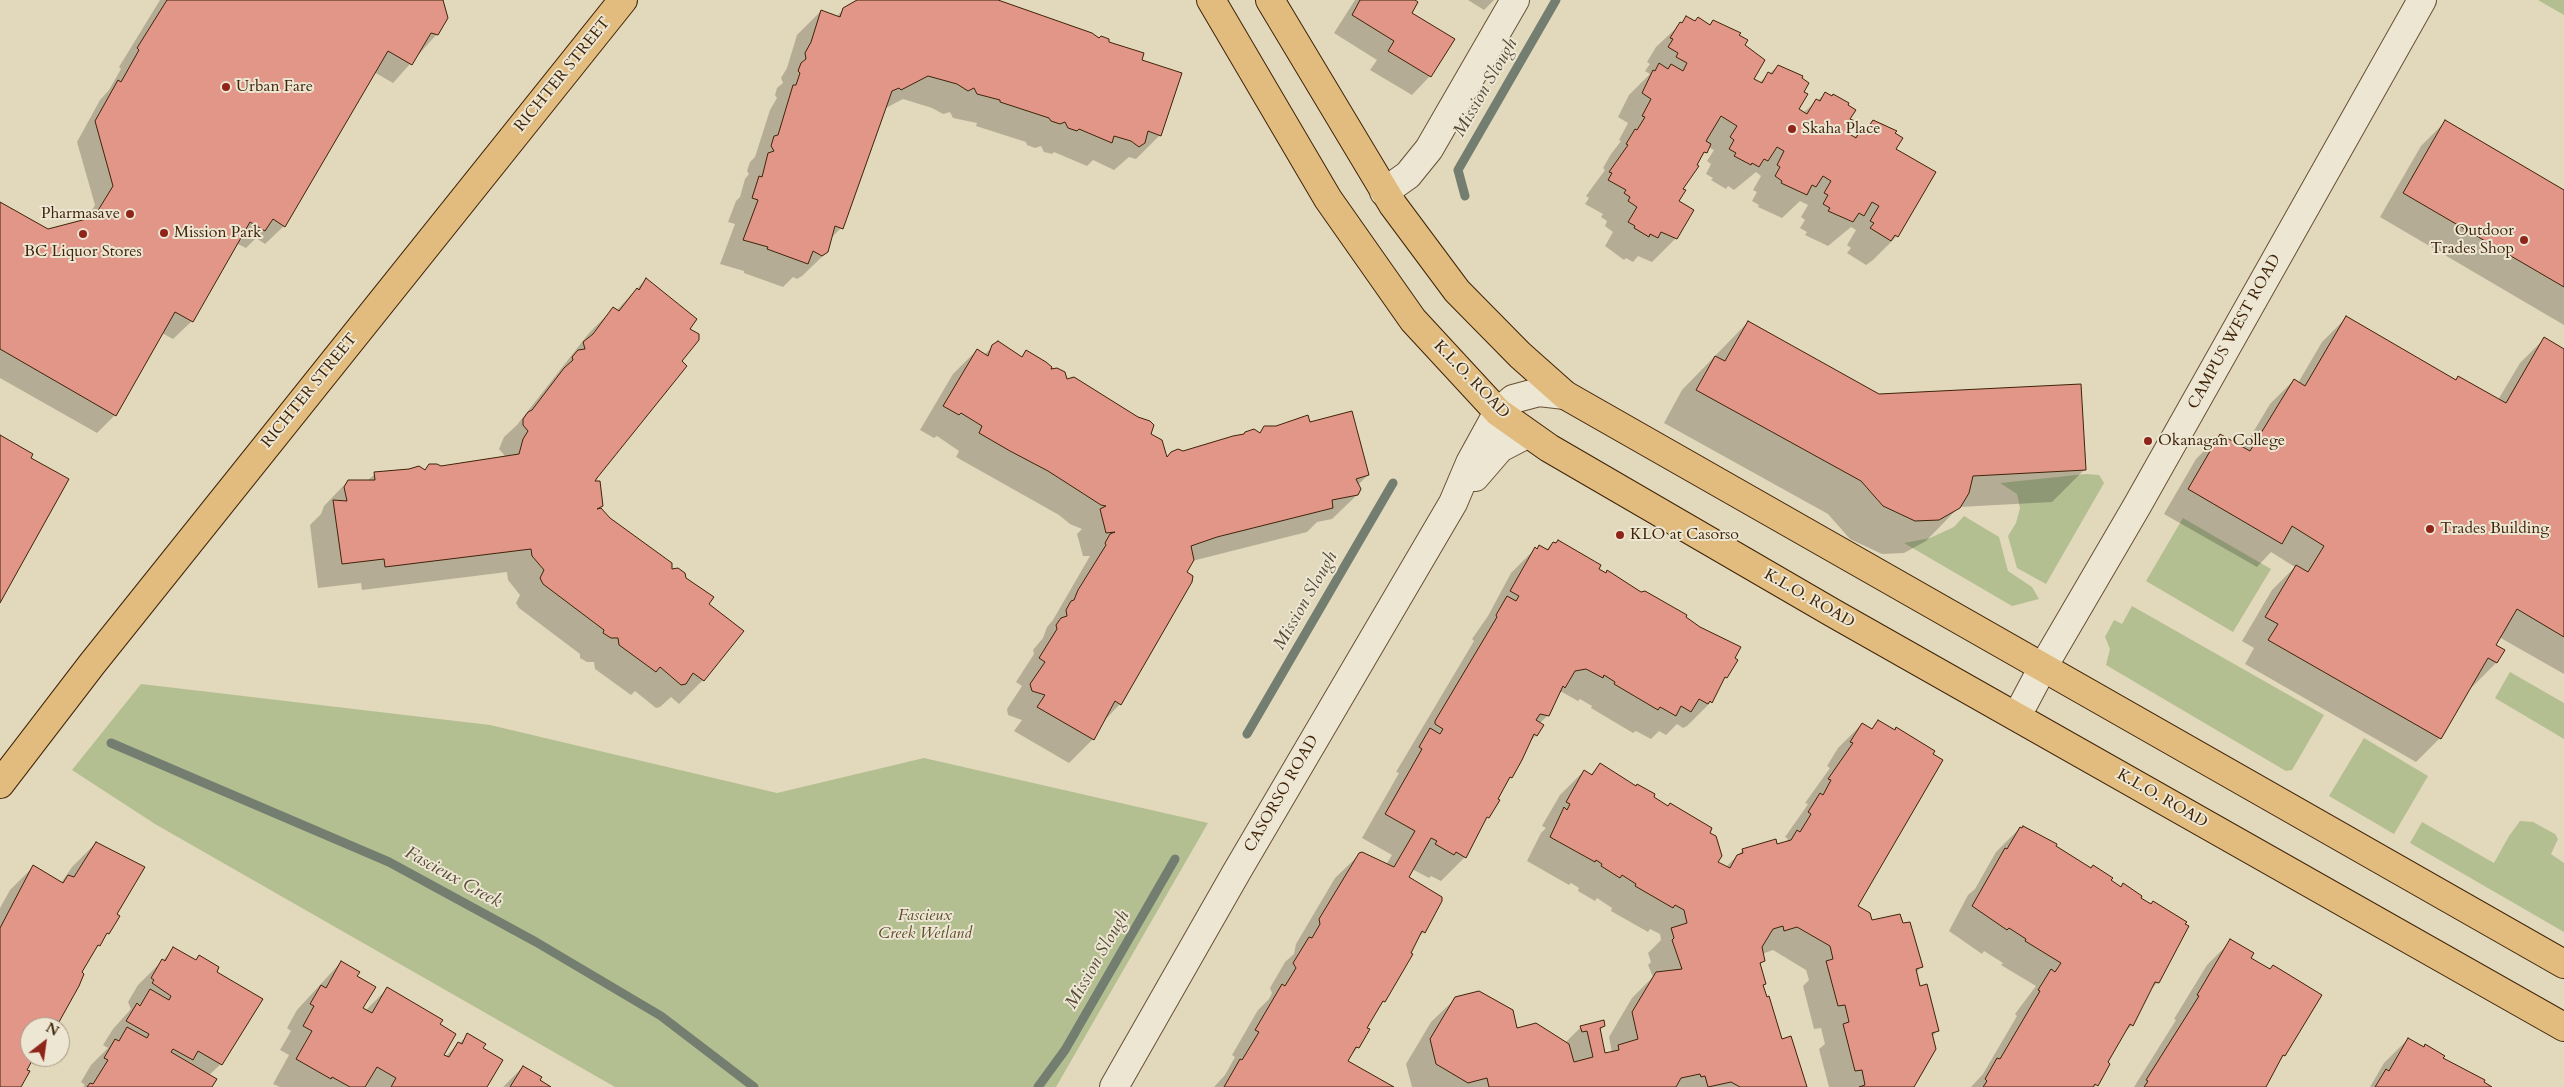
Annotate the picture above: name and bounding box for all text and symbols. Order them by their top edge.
street label: RICHTER STREET [511,14,615,136]
water label: Mission Slough [1449,35,1523,141]
place label: Urban Fare [236,77,313,97]
marker: Urban Fare [220,81,232,93]
place label: Skaha Place [1802,119,1880,139]
marker: Skaha Place [1786,123,1798,135]
place label: Pharmasave [41,204,120,224]
marker: Pharmasave [124,208,136,220]
place label: Outdoor Trades Shop [2430,221,2514,259]
place label: Mission Park [174,223,262,243]
marker: Mission Park [158,227,170,239]
marker: BC Liquor Stores [77,228,89,240]
marker: Outdoor Trades Shop [2518,234,2530,246]
place label: BC Liquor Stores [24,242,142,262]
street label: CAMPUS WEST ROAD [2184,251,2286,413]
street label: RICHTER STREET [258,330,362,452]
street label: K.L.O. ROAD [1429,337,1513,423]
place label: Okanagan College [2158,431,2285,451]
marker: Okanagan College [2142,435,2154,447]
place label: Trades Building [2440,519,2549,539]
marker: Trades Building [2424,523,2436,535]
place label: KLO at Casorso [1630,525,1739,545]
marker: KLO at Casorso [1614,529,1626,541]
water label: Mission Slough [1269,548,1343,654]
street label: K.L.O. ROAD [1760,565,1858,633]
street label: CASORSO ROAD [1241,732,1323,856]
street label: K.L.O. ROAD [2113,765,2211,833]
water label: Fascieux Creek [401,843,505,913]
park label: Fascieux Creek Wetland [878,906,972,944]
water label: Mission Slough [1061,907,1135,1013]
north arrow [20,1017,70,1067]
text: N [42,1018,62,1041]

